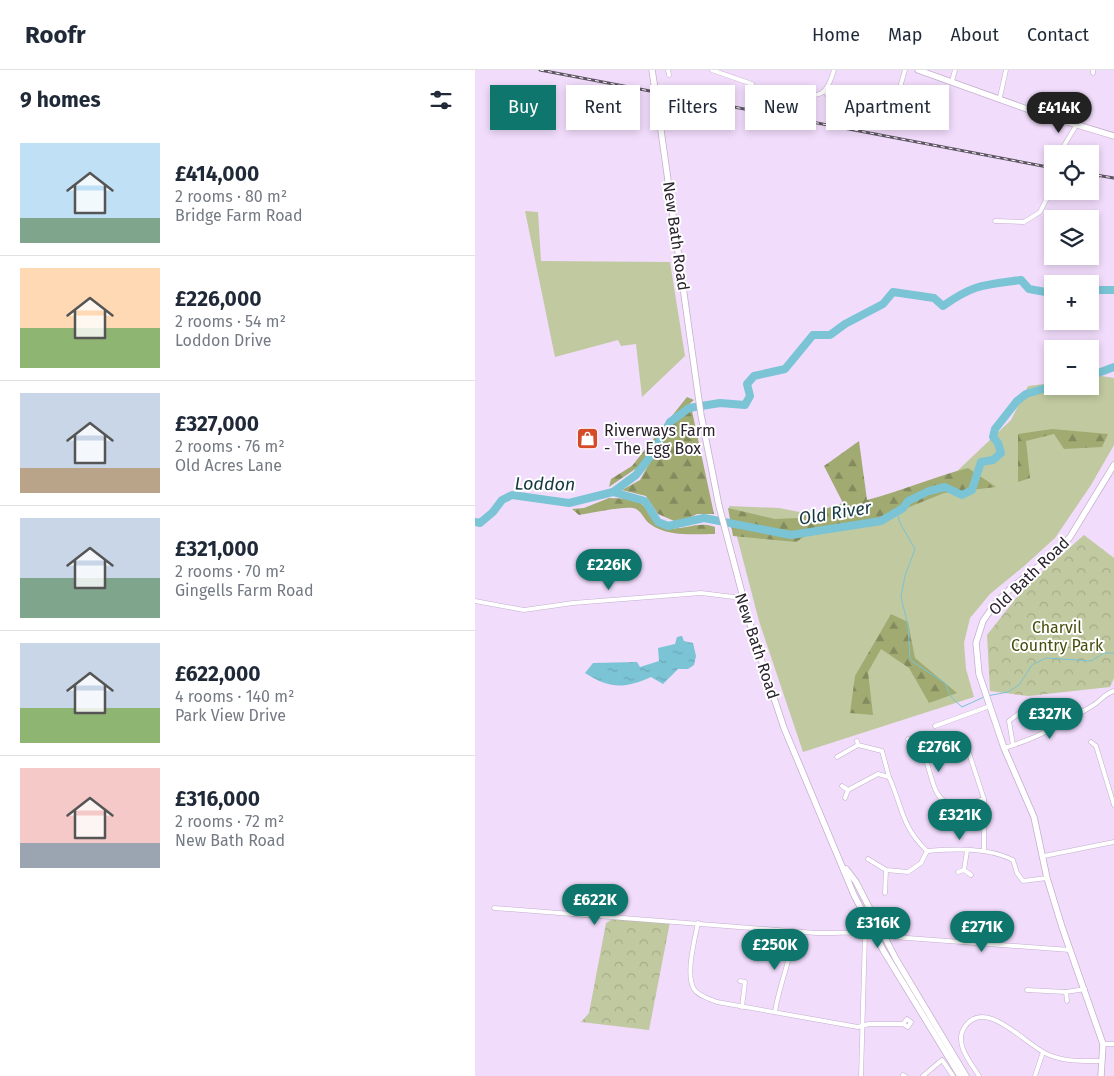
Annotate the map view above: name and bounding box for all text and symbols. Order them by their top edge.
text: Roofr [25,21,86,49]
text: Home [812,24,860,46]
text: Map [888,24,922,46]
text: About [950,24,999,46]
text: Contact [1027,24,1089,46]
chip: Buy [490,85,556,130]
chip: Rent [566,85,640,130]
chip: Filters [650,85,735,130]
chip: New [745,85,816,130]
chip: Apartment [826,85,949,130]
icon: filters [427,86,455,114]
text: 9 homes [20,87,101,113]
pin: £414K [1024,92,1094,134]
text: £414K [1038,98,1080,117]
map controls [1044,145,1099,395]
button: locate [1044,145,1099,200]
text: £414,000 [175,161,259,187]
icon: home [60,163,120,223]
street label: New Bath Road [659,180,693,292]
text: 2 rooms · 80 m² [175,187,287,206]
text: Bridge Farm Road [175,206,303,225]
button: layers [1044,210,1099,265]
button: + [1044,275,1099,330]
text: £226,000 [175,286,261,312]
icon: home [60,288,120,348]
text: 2 rooms · 54 m² [175,312,286,331]
text: Loddon Drive [175,331,272,350]
button: − [1044,340,1099,395]
text: £327,000 [175,411,259,437]
icon: home [60,413,120,473]
place label: Riverways Farm - The Egg Box [604,421,716,458]
shop icon: Riverways Farm - The Egg Box [576,427,600,451]
text: 2 rooms · 76 m² [175,437,285,456]
text: Old Acres Lane [175,456,282,475]
water label: Loddon [514,472,576,496]
water label: Old River [797,496,874,530]
street label: Old Bath Road [985,533,1073,619]
text: £321,000 [175,536,259,562]
icon: home [60,538,120,598]
pin: £226K [574,548,644,591]
text: £226K [587,555,631,574]
text: 2 rooms · 70 m² [175,562,285,581]
text: Gingells Farm Road [175,581,313,600]
street label: New Bath Road [731,591,783,701]
park label: Charvil Country Park [1011,618,1104,655]
text: £622,000 [175,661,261,687]
icon: home [60,663,120,723]
text: 4 rooms · 140 m² [175,687,294,706]
pin: £327K [1015,698,1085,740]
text: £327K [1029,704,1071,723]
text: Park View Drive [175,706,286,725]
pin: £276K [904,730,974,773]
text: £276K [917,737,961,756]
text: £316,000 [175,786,260,812]
icon: home [60,788,120,848]
pin: £321K [925,798,995,841]
text: £321K [939,805,981,824]
text: 2 rooms · 72 m² [175,812,284,831]
text: New Bath Road [175,831,285,850]
pin: £622K [560,884,630,926]
text: £622K [573,890,617,909]
pin: £316K [843,906,913,949]
pin: £271K [947,910,1017,953]
text: £316K [856,913,900,932]
text: £271K [961,917,1003,936]
pin: £250K [740,928,810,971]
text: £250K [753,935,797,954]

